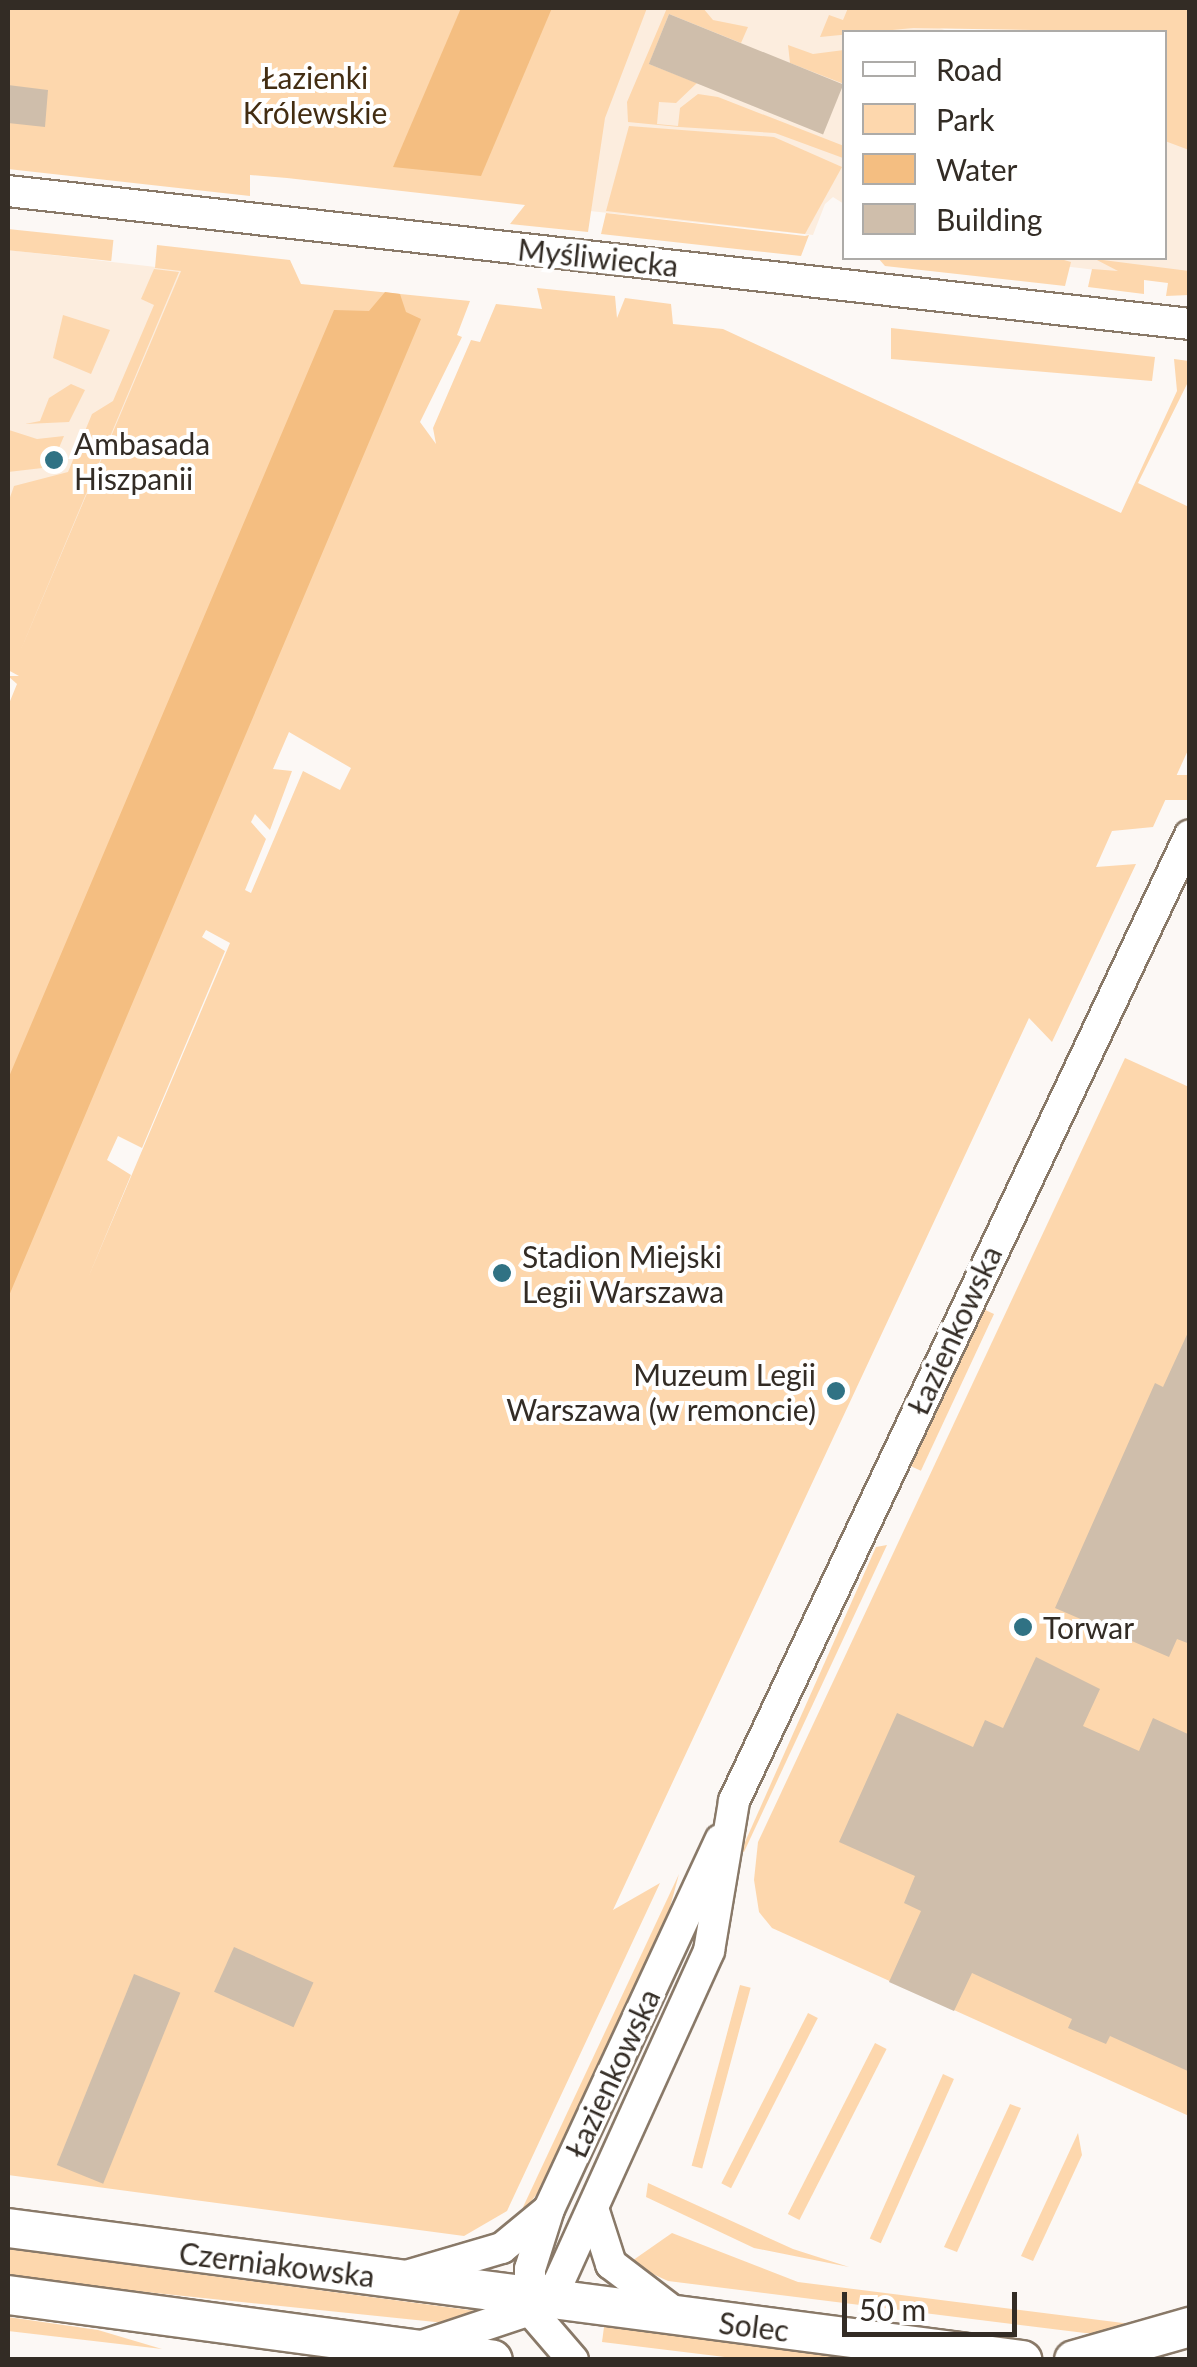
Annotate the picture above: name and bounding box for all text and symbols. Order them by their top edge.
legend [842,30,1167,260]
text: Road [936,51,1003,87]
park label: Łazienki Królewskie [243,59,387,130]
text: Park [936,101,995,137]
text: Water [936,151,1018,187]
text: Building [936,201,1042,237]
street label: Myśliwiecka [516,231,680,283]
place label: Ambasada Hiszpanii [74,425,210,496]
marker: Ambasada Hiszpanii [43,449,65,471]
place label: Stadion Miejski Legii Warszawa [522,1238,725,1308]
street label: Łazienkowska [899,1240,1009,1420]
marker: Stadion Miejski Legii Warszawa [491,1262,513,1284]
place label: Muzeum Legii Warszawa (w remoncie) [506,1356,816,1426]
marker: Muzeum Legii Warszawa (w remoncie) [825,1380,847,1402]
place label: Torwar [1043,1609,1134,1645]
marker: Torwar [1012,1616,1034,1638]
street label: Łazienkowska [557,1983,667,2163]
street label: Czerniakowska [177,2234,377,2294]
scale bar [847,2272,1022,2334]
text: 50 m [859,2291,926,2327]
street label: Solec [717,2304,791,2348]

